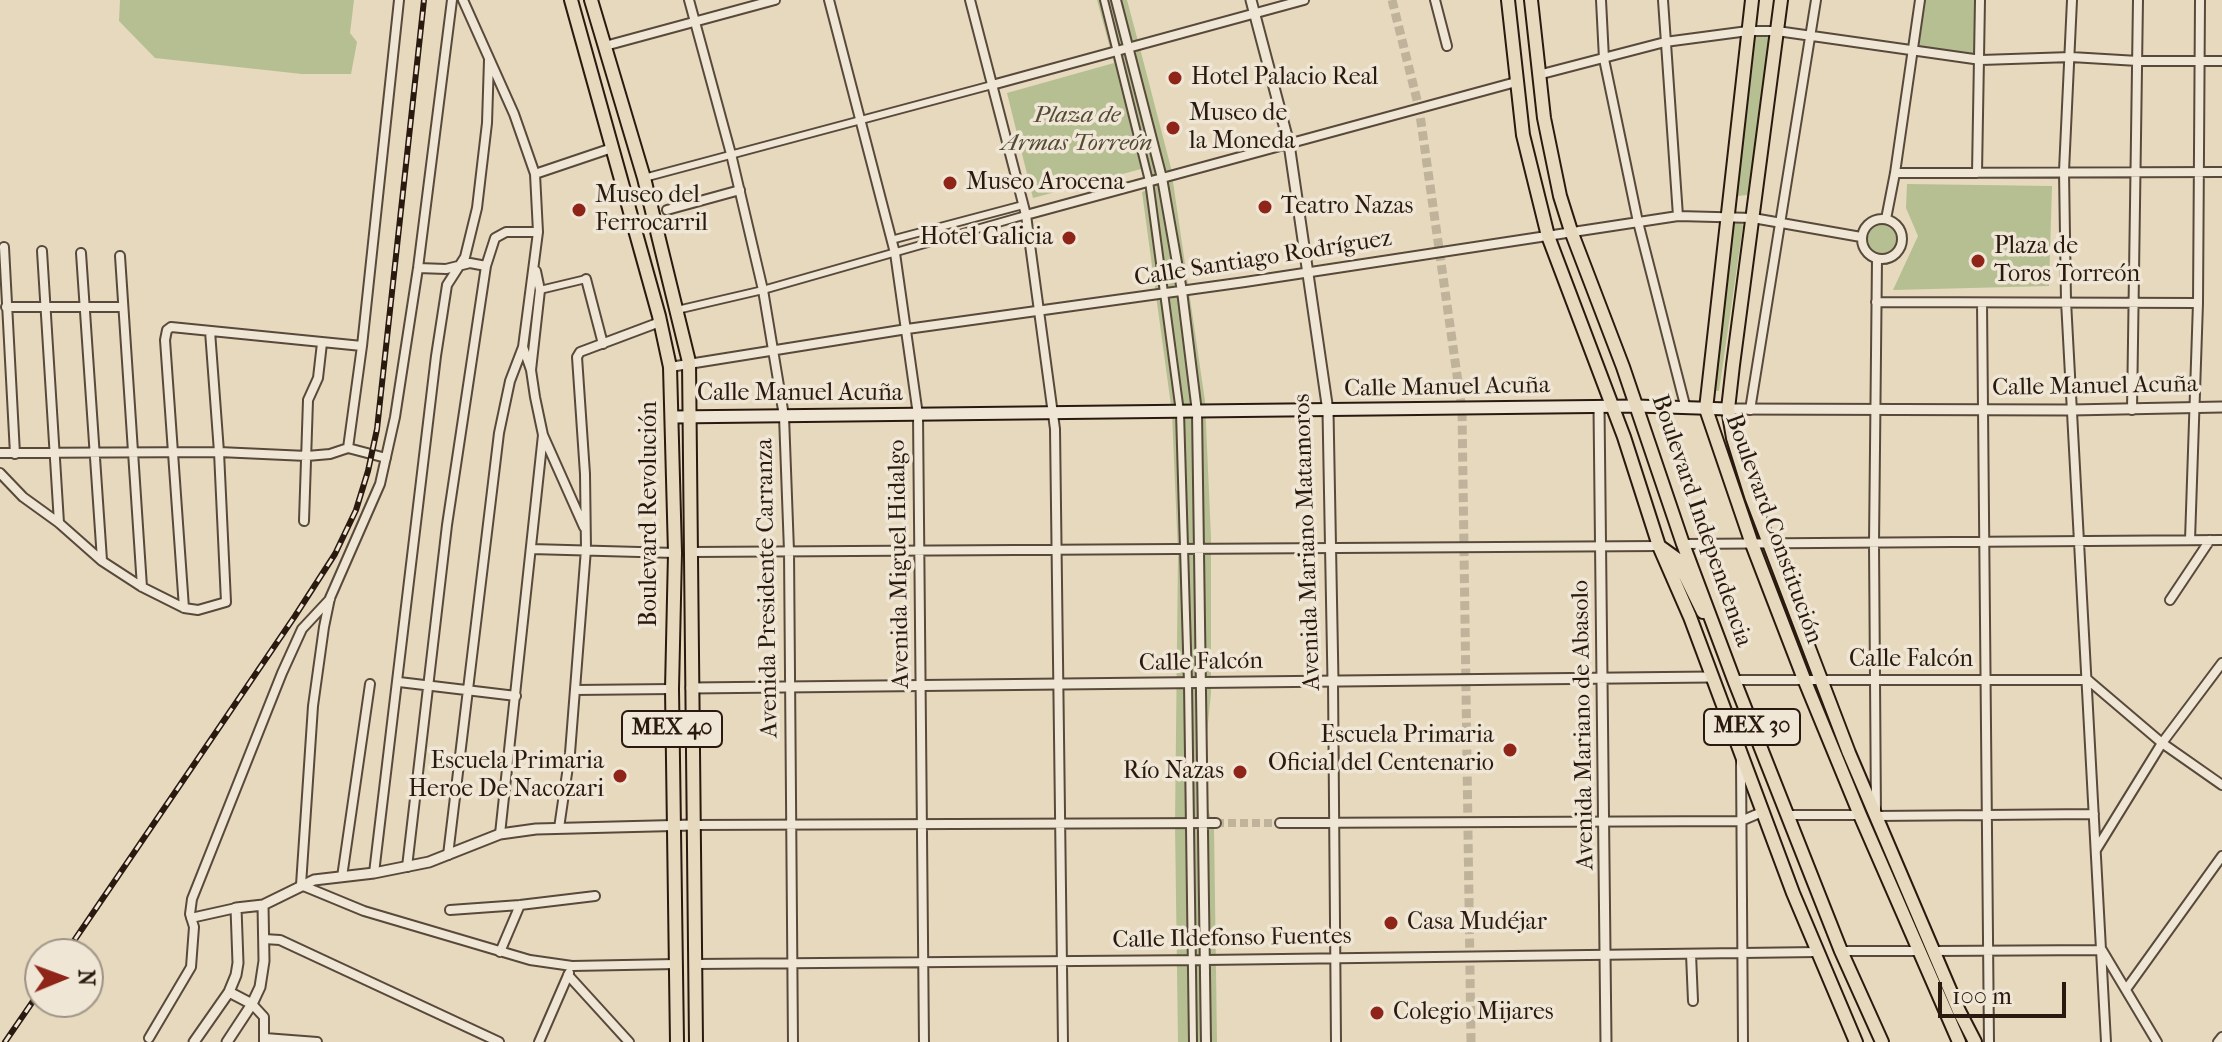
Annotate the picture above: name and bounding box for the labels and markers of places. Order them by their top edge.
place label: Hotel Palacio Real [1191,64,1378,92]
marker: Hotel Palacio Real [1166,69,1184,87]
place label: Museo de la Moneda [1189,100,1295,156]
marker: Museo de la Moneda [1164,119,1182,137]
place label: Museo Arocena [966,169,1125,197]
marker: Museo Arocena [941,174,959,192]
place label: Museo del Ferrocarril [595,182,708,238]
place label: Teatro Nazas [1281,193,1413,221]
marker: Teatro Nazas [1256,198,1274,216]
marker: Museo del Ferrocarril [570,201,588,219]
place label: Hotel Galicia [920,224,1053,252]
marker: Hotel Galicia [1060,229,1078,247]
place label: Plaza de Toros Torreón [1994,233,2140,289]
marker: Plaza de Toros Torreón [1969,252,1987,270]
place label: Escuela Primaria Oficial del Centenario [1268,722,1494,778]
marker: Escuela Primaria Oficial del Centenario [1501,741,1519,759]
place label: Escuela Primaria Heroe De Nacozari [408,748,604,804]
place label: Río Nazas [1123,758,1224,786]
marker: Río Nazas [1231,763,1249,781]
marker: Escuela Primaria Heroe De Nacozari [611,767,629,785]
place label: Casa Mudéjar [1407,909,1547,937]
marker: Casa Mudéjar [1382,914,1400,932]
place label: Colegio Mijares [1393,999,1554,1027]
marker: Colegio Mijares [1368,1004,1386,1022]

